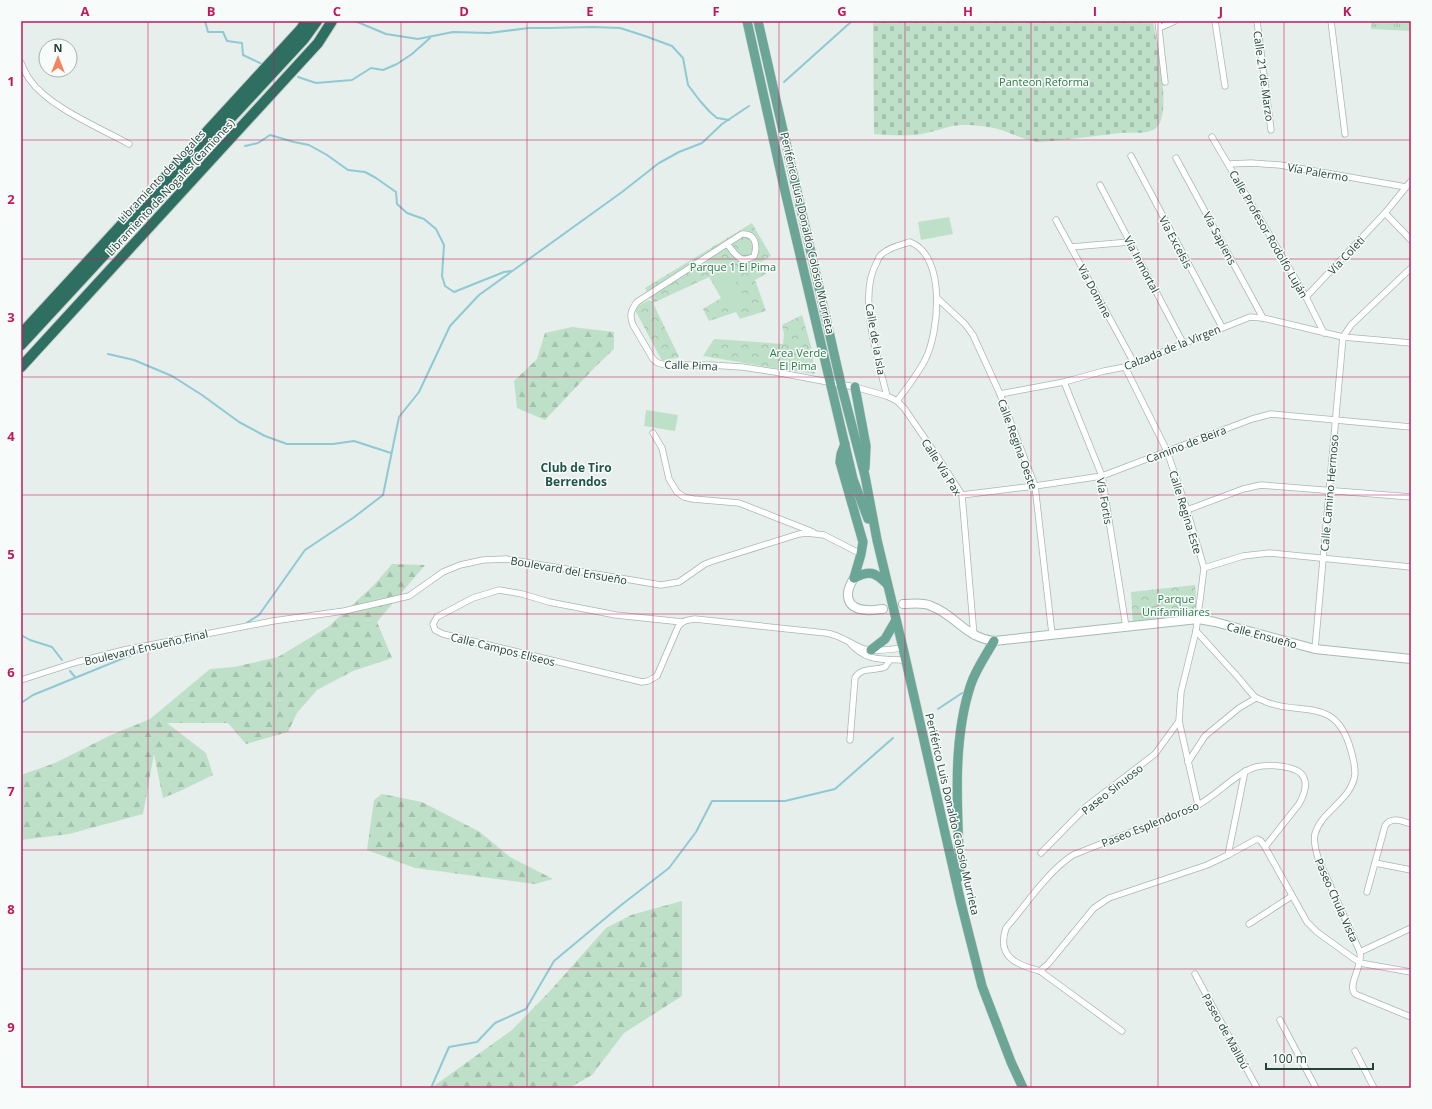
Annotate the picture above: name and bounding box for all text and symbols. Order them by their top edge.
text: A [81,2,90,20]
text: B [207,2,216,20]
text: C [333,2,341,20]
text: D [459,2,469,20]
text: E [586,2,594,20]
text: F [712,2,720,20]
text: G [837,2,847,20]
text: H [963,2,973,20]
text: I [1093,2,1097,20]
text: J [1218,2,1223,20]
text: K [1343,2,1352,20]
street label: Calle 21 de Marzo [1250,30,1278,123]
north arrow [38,38,78,78]
text: N [54,40,62,55]
text: 1 [7,72,15,90]
park label: Panteon Reforma [999,74,1089,89]
street label: Libramiento de Nogales (Camiones) [102,115,238,259]
street label: Libramiento de Nogales [114,126,208,226]
street label: Periférico Luis Donaldo Colosio Murrieta [777,131,839,335]
street label: Vía Palermo [1287,159,1350,185]
street label: Calle Profesor Rodolfo Luján [1226,167,1312,301]
text: 2 [7,190,15,208]
street label: Vía Sapiens [1200,209,1240,267]
street label: Vía Excelsis [1156,213,1196,271]
street label: Vía Inmortal [1121,233,1163,295]
street label: Vía Coleti [1324,233,1368,277]
park label: Parque 1 El Pima [690,259,776,274]
street label: Vía Domine [1075,262,1115,320]
street label: Calle de la Isla [862,302,890,376]
text: 3 [7,308,15,326]
street label: Calzada de la Virgen [1121,321,1223,373]
park label: Area Verde El Pima [770,345,826,373]
street label: Calle Pima [664,357,718,373]
street label: Calle Regina Oeste [995,397,1041,491]
street label: Camino de Beira [1144,422,1228,466]
text: 4 [7,427,15,445]
street label: Calle Camino Hermoso [1316,434,1342,552]
street label: Calle Vía Pax [919,436,966,498]
district label: Club de Tiro Berrendos [540,459,612,490]
street label: Calle Regina Este [1166,468,1206,556]
street label: Vía Fortis [1094,477,1116,525]
text: 5 [7,545,15,563]
street label: Boulevard del Ensueño [510,552,629,588]
park label: Parque Unifamiliares [1142,591,1210,619]
street label: Calle Ensueño [1225,618,1299,652]
street label: Boulevard Ensueño Final [83,625,209,669]
street label: Calle Campos Eliseos [449,629,557,669]
text: 6 [7,663,15,681]
street label: Periférico Luis Donaldo Colosio Murrieta [922,712,984,916]
street label: Paseo Sinuoso [1078,760,1146,818]
text: 7 [7,782,15,800]
street label: Paseo Esplendoroso [1099,797,1201,850]
street label: Paseo Chula Vista [1312,856,1362,944]
text: 8 [7,900,15,918]
street label: Paseo de Malibú [1199,990,1253,1072]
text: 9 [7,1018,15,1036]
scale bar [1266,1045,1373,1071]
text: 100 m [1272,1050,1307,1067]

